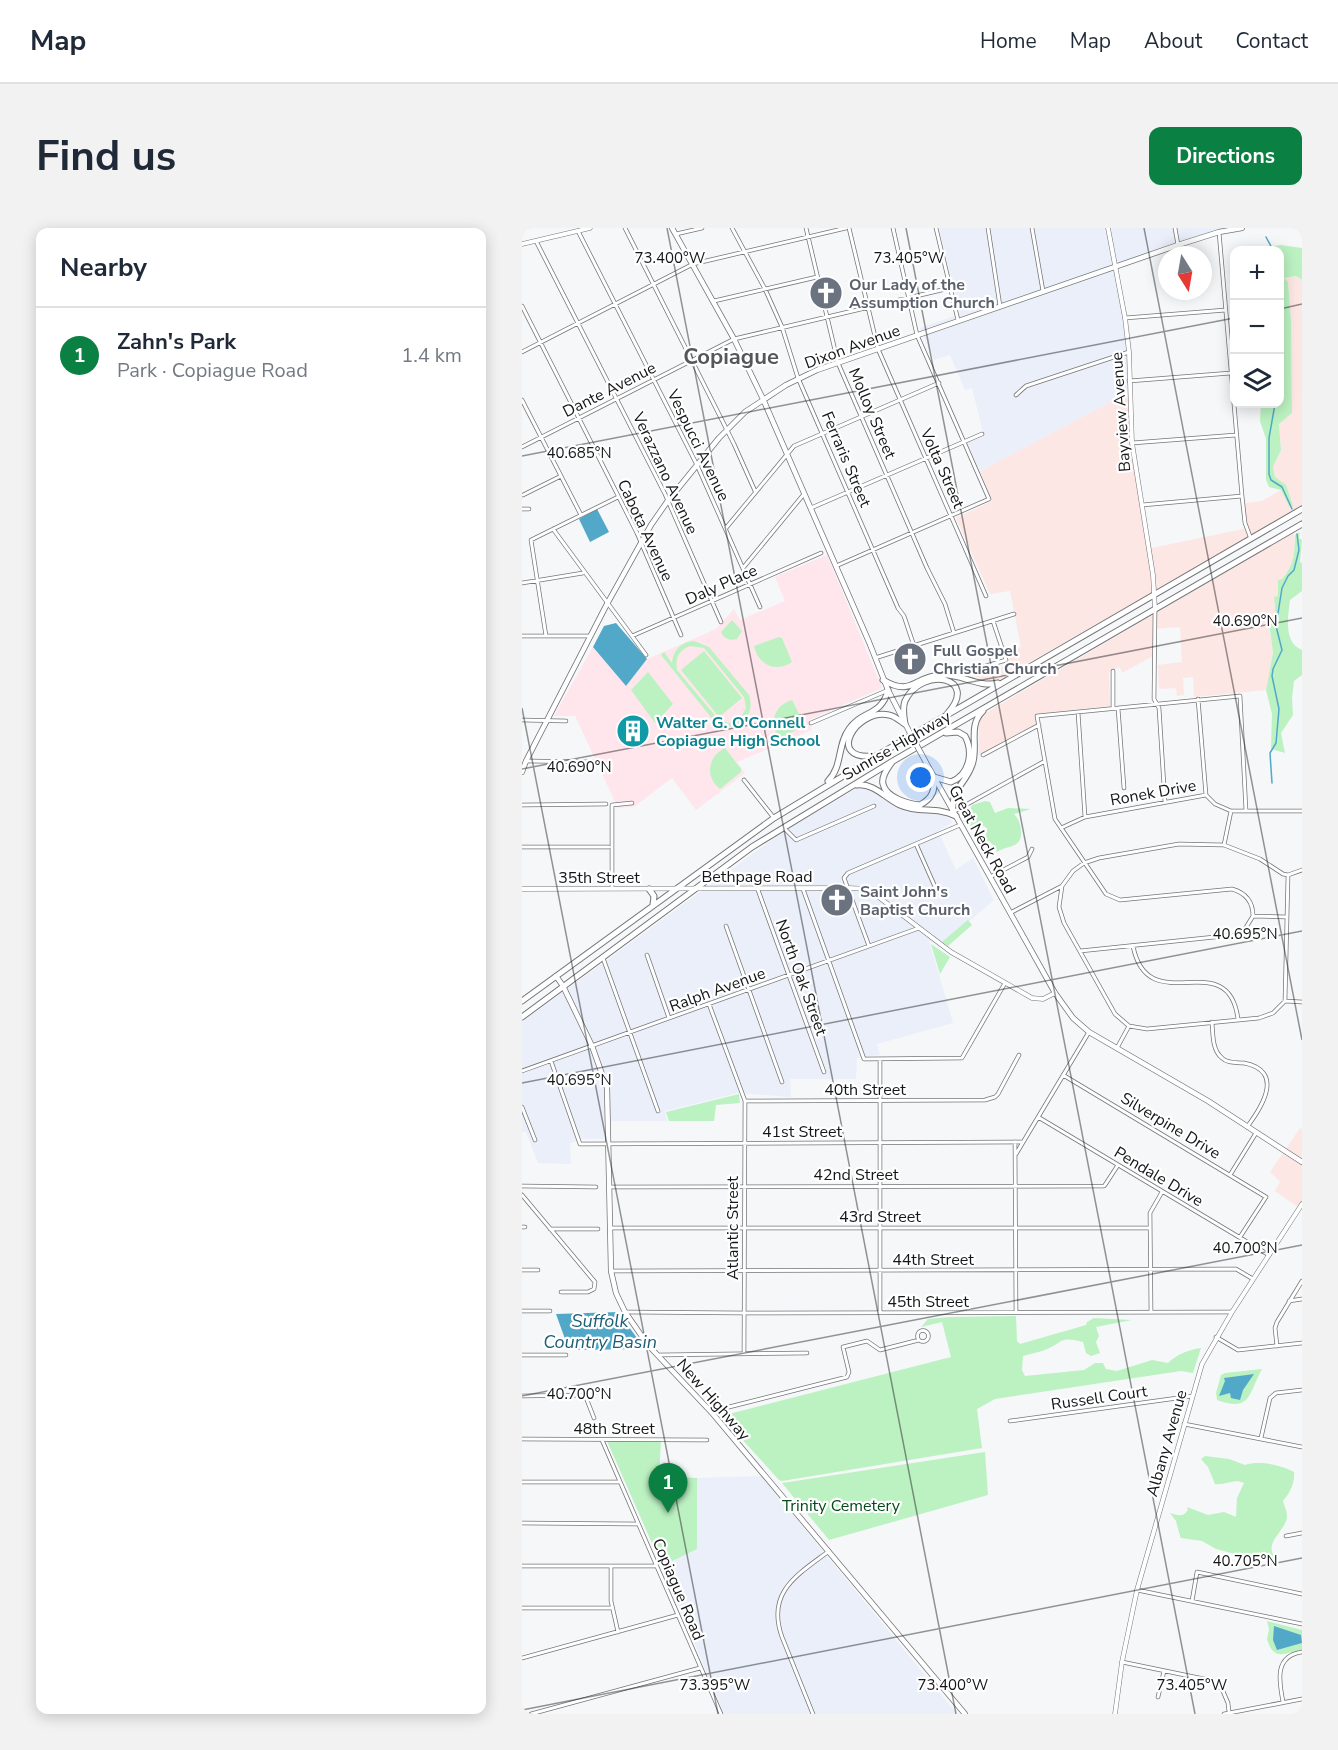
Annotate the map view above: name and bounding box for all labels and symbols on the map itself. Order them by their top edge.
north arrow [1158,246,1212,300]
text: 73.400°W [635,248,706,268]
text: 73.405°W [874,248,945,268]
place label: Our Lady of the Assumption Church [849,274,995,314]
church icon: Our Lady of the Assumption Church [808,275,844,311]
street label: Dixon Avenue [801,319,903,374]
district label: Copiague [683,342,779,372]
street label: Bayview Avenue [1106,351,1136,473]
street label: Dante Avenue [559,357,660,423]
street label: Molloy Street [843,365,901,463]
street label: Vespucci Avenue [661,385,735,505]
street label: Verazzano Avenue [627,408,703,538]
street label: Ferraris Street [816,408,876,511]
street label: Volta Street [914,424,970,512]
text: 40.685°N [546,443,612,463]
street label: Cabota Avenue [612,476,678,585]
street label: Daly Place [682,559,761,610]
text: 40.690°N [1212,611,1278,631]
place label: Full Gospel Christian Church [933,640,1057,680]
church icon: Full Gospel Christian Church [892,641,928,677]
street label: Sunrise Highway [838,705,955,786]
place label: Walter G. O'Connell Copiague High School [656,712,820,752]
building icon: Walter G. O'Connell Copiague High School [615,713,651,749]
text: 40.690°N [546,757,612,777]
your location [906,763,935,792]
street label: Ronek Drive [1108,775,1198,811]
street label: Great Neck Road [943,781,1021,898]
street label: Bethpage Road [701,866,813,888]
street label: 35th Street [558,867,640,889]
place label: Saint John's Baptist Church [860,881,970,921]
church icon: Saint John's Baptist Church [819,882,855,918]
street label: North Oak Street [770,916,832,1039]
text: 40.695°N [1212,924,1278,944]
street label: Ralph Avenue [666,962,768,1018]
text: 40.695°N [546,1070,612,1090]
street label: 40th Street [824,1079,906,1101]
street label: Silverpine Drive [1116,1087,1225,1164]
street label: 41st Street [762,1121,842,1143]
street label: Pendale Drive [1110,1142,1207,1212]
street label: 42nd Street [813,1164,899,1186]
street label: Atlantic Street [722,1176,744,1280]
street label: 43rd Street [839,1206,921,1228]
text: 40.700°N [1212,1238,1278,1258]
street label: 44th Street [892,1249,974,1271]
street label: 45th Street [887,1291,969,1313]
water label: Suffolk Country Basin [543,1309,657,1354]
street label: New Highway [671,1354,756,1446]
street label: Russell Court [1050,1380,1149,1416]
text: 40.700°N [546,1384,612,1404]
street label: Albany Avenue [1141,1387,1193,1499]
street label: 48th Street [573,1418,655,1440]
pin: 1 [648,1464,688,1513]
park label: Trinity Cemetery [782,1495,901,1517]
street label: Copiague Road [647,1535,709,1644]
text: 40.705°N [1212,1551,1278,1571]
text: 73.395°W [680,1675,751,1695]
text: 73.400°W [918,1675,989,1695]
text: 73.405°W [1157,1675,1228,1695]

